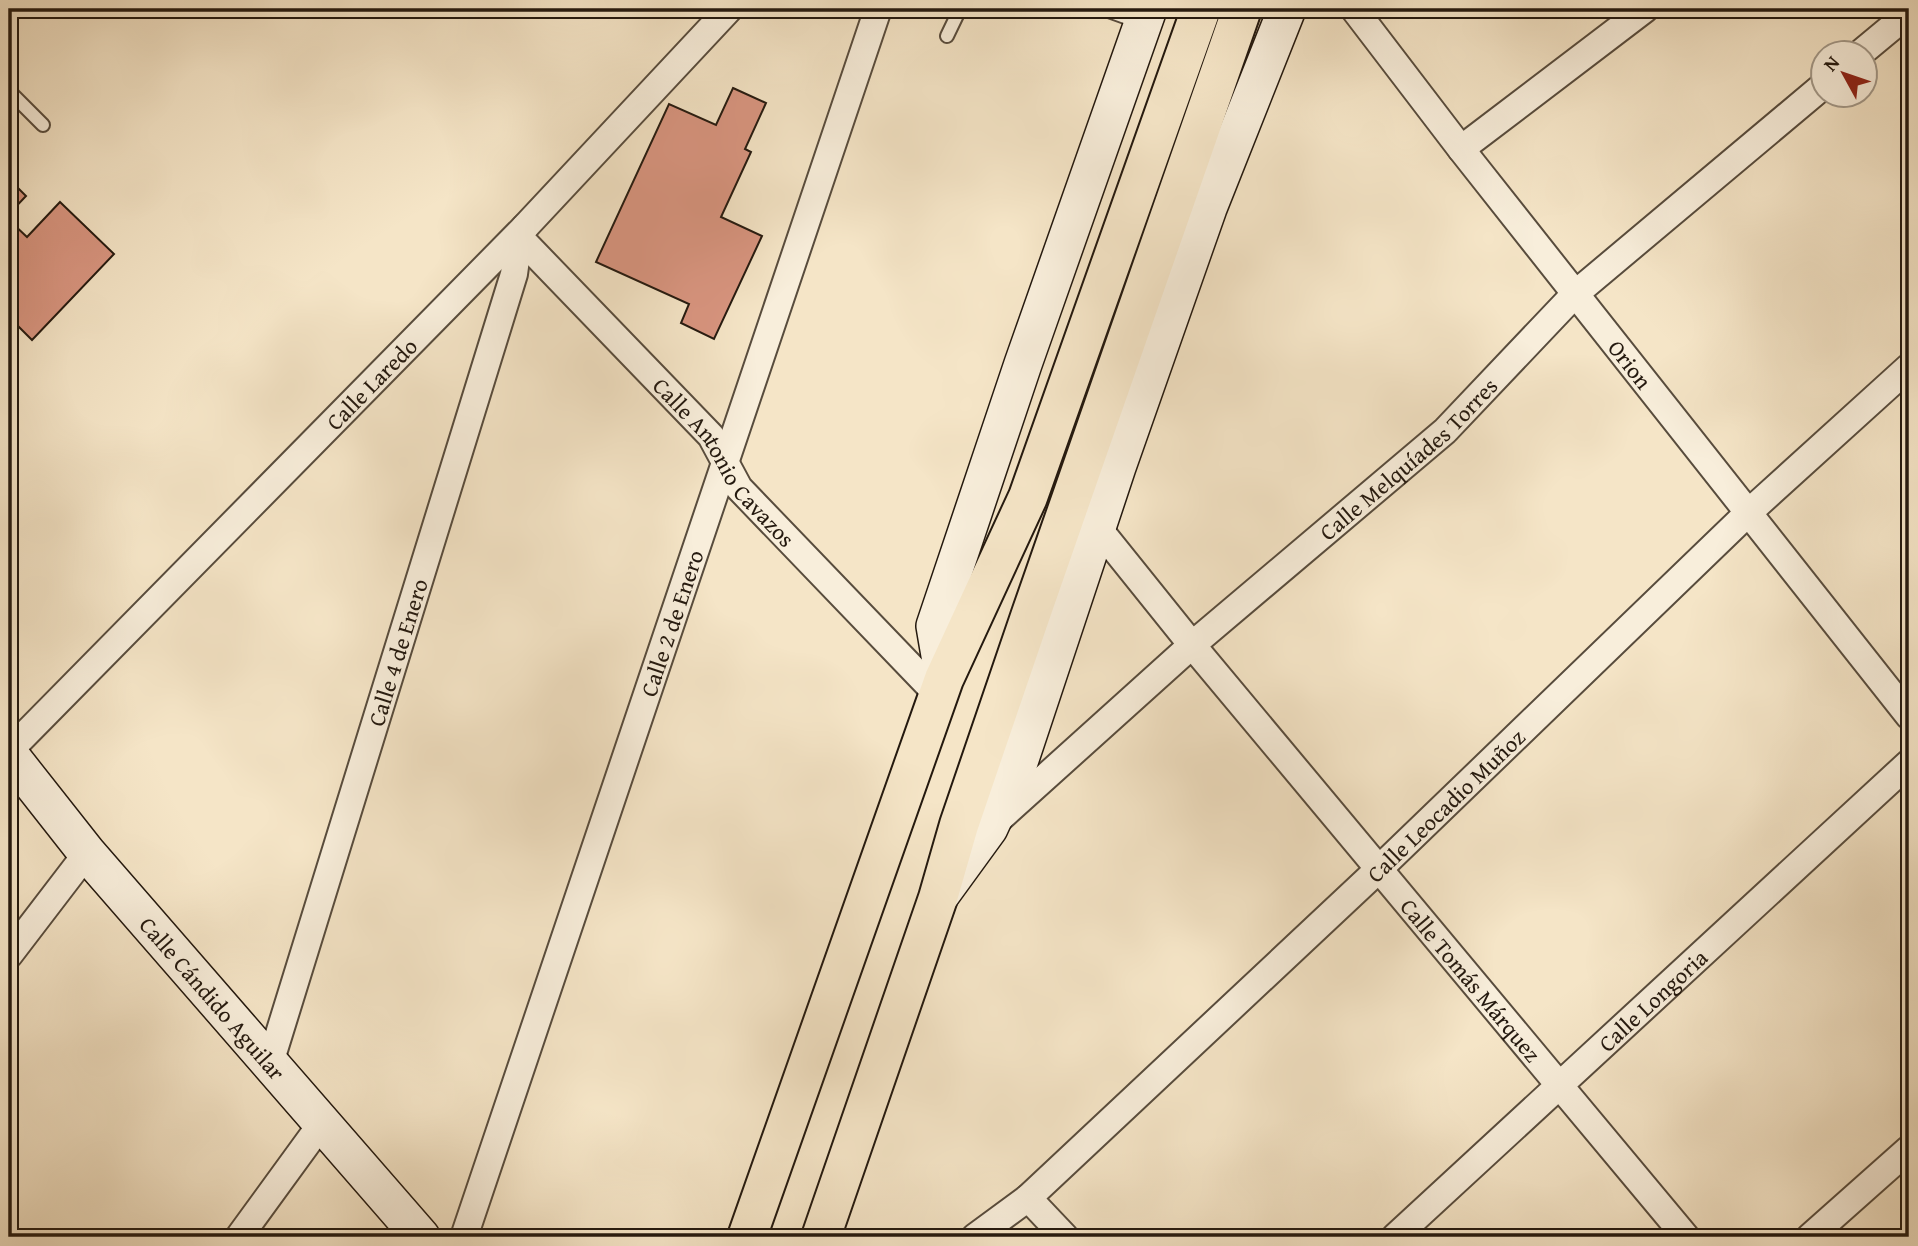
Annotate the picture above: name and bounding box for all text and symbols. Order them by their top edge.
north arrow [1810,38,1880,108]
text: N [1816,49,1846,77]
street label: Calle Laredo [318,330,424,437]
street label: Orion [1601,332,1661,396]
street label: Calle Antonio Cavazos [646,369,803,554]
street label: Calle Melquíades Torres [1312,370,1505,547]
street label: Calle 2 de Enero [631,545,711,701]
street label: Calle 4 de Enero [359,574,435,730]
street label: Calle Leocadio Muñoz [1359,721,1532,889]
street label: Calle Tomás Márquez [1393,891,1549,1069]
street label: Calle Cándido Aguilar [132,909,294,1087]
street label: Calle Longoria [1590,941,1714,1059]

